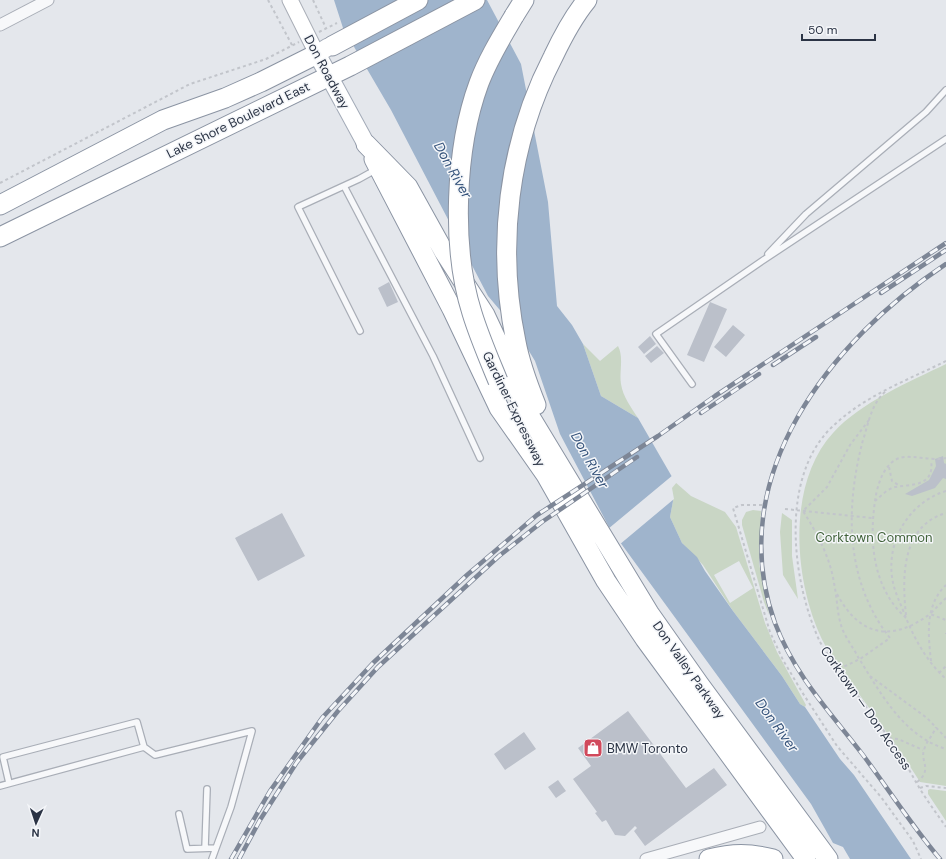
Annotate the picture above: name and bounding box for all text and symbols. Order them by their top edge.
scale bar [802,16,875,42]
text: 50 m [808,22,837,38]
street label: Don Roadway [300,32,354,112]
street label: Lake Shore Boulevard East [163,78,313,162]
water label: Don River [430,138,476,202]
street label: Gardiner Expressway [479,348,549,470]
water label: Don River [567,428,613,492]
park label: Corktown Common [816,529,932,546]
street label: Don Valley Parkway [649,618,729,722]
street label: Corktown — Don Access [817,643,915,773]
water label: Don River [751,695,803,756]
shop icon: BMW Toronto [582,737,604,759]
place label: BMW Toronto [607,740,688,757]
north arrow [16,803,56,843]
text: N [31,826,40,840]

